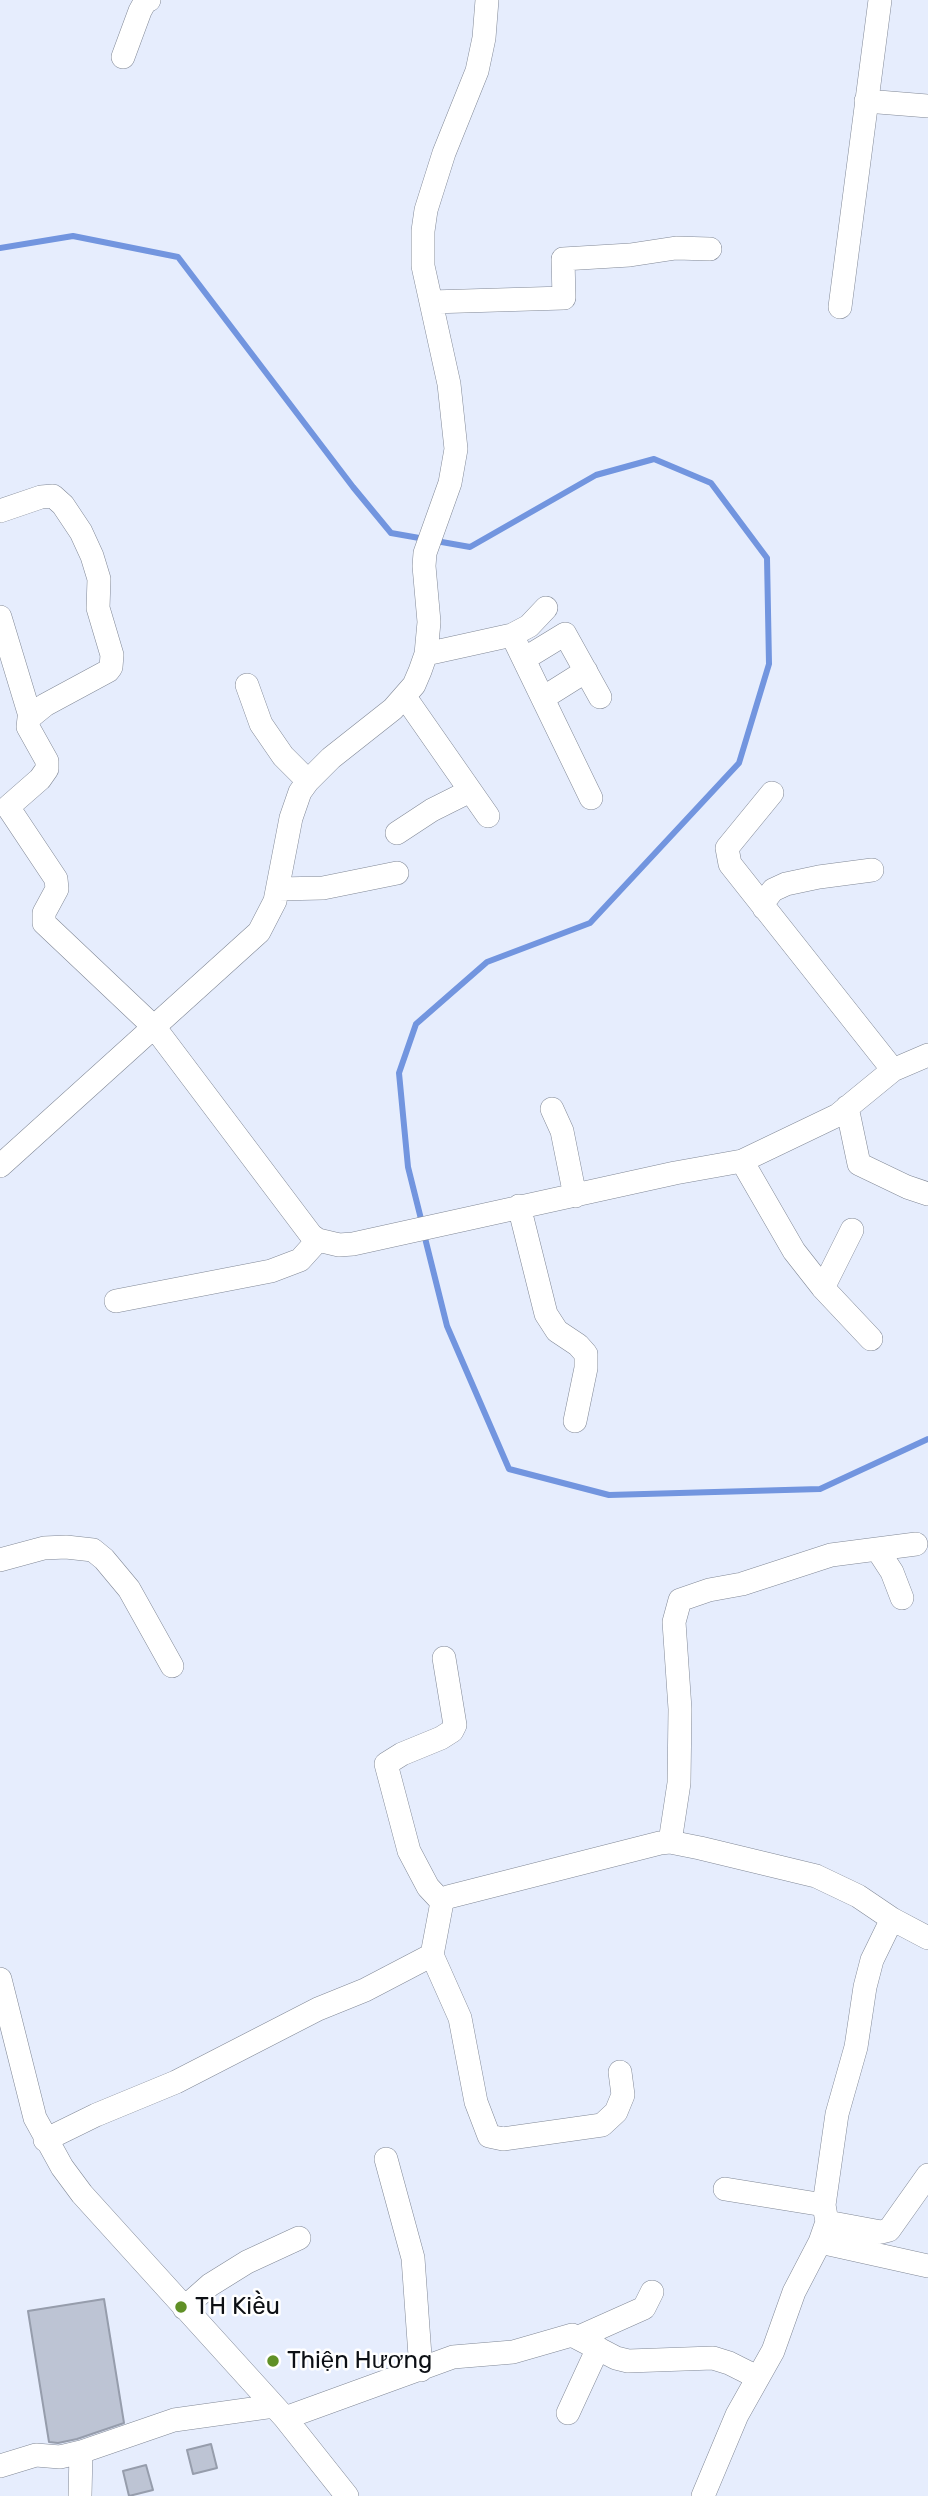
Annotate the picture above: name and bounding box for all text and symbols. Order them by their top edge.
place label: TH Kiều [195,2293,280,2321]
marker: TH Kiều [173,2299,189,2315]
place label: Thiện Hương [287,2347,432,2375]
marker: Thiện Hương [265,2353,281,2369]

